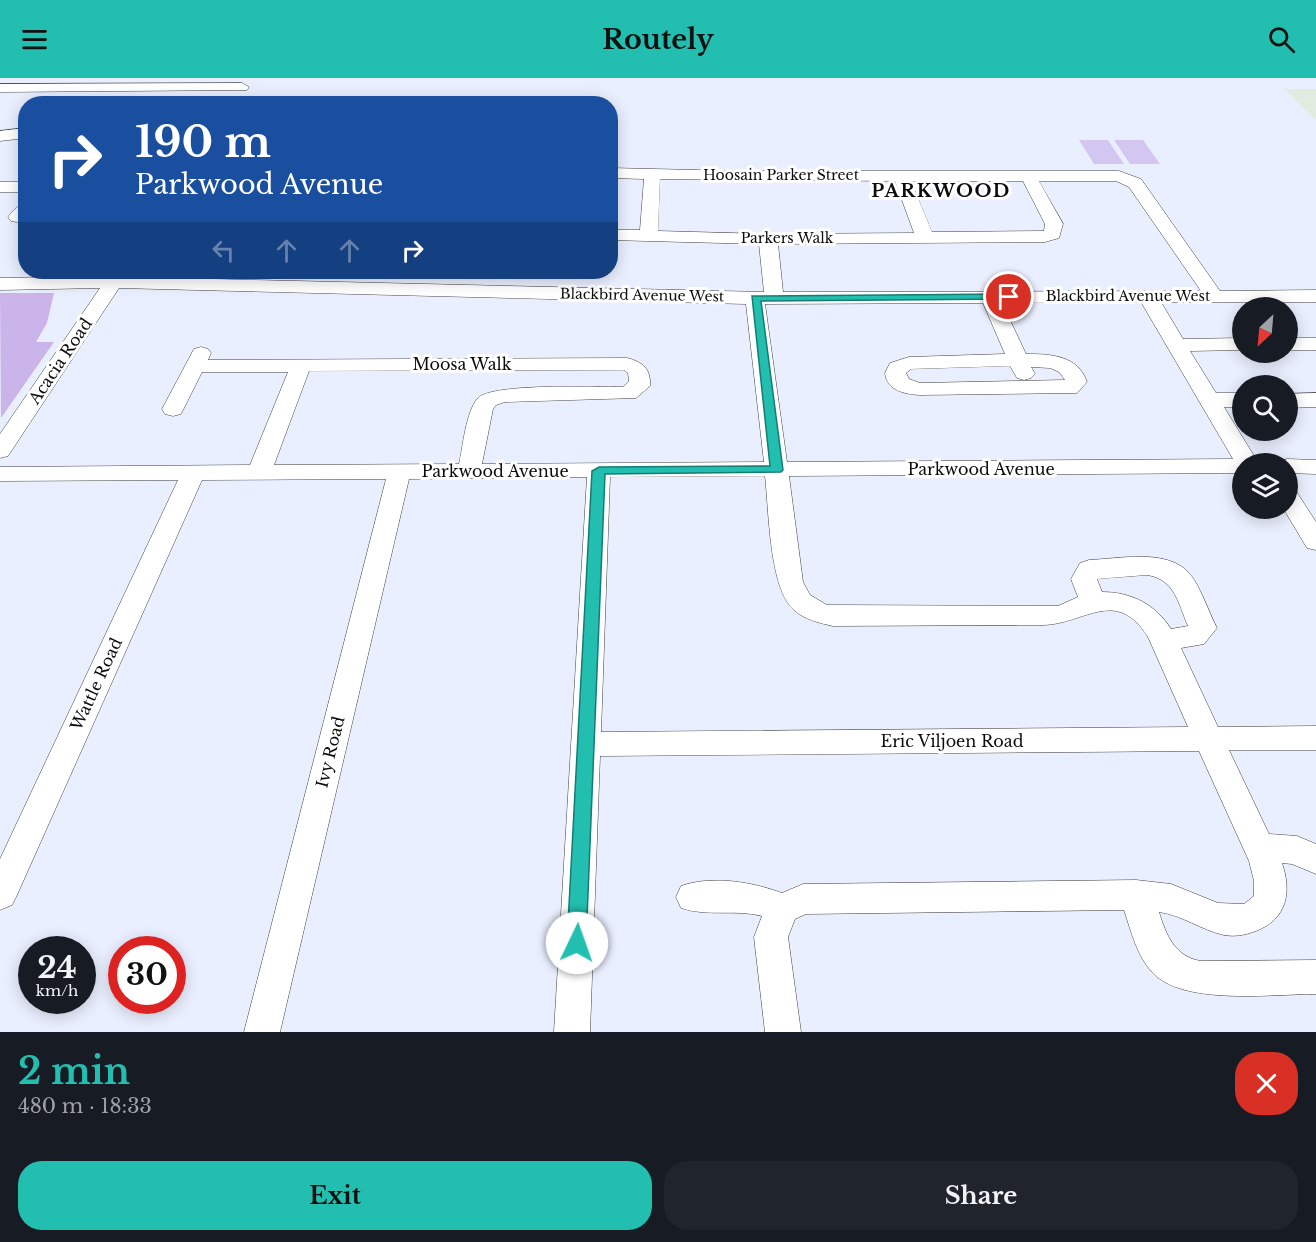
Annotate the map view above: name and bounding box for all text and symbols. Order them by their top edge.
icon: menu [18,23,51,56]
text: Routely [602,23,714,56]
icon: search [1265,23,1298,56]
text: 190 m [135,116,271,168]
icon: right [36,120,114,198]
street label: Hoosain Parker Street [703,166,860,184]
text: Parkwood Avenue [135,168,383,201]
district label: PARKWOOD [871,180,1011,202]
street label: Parkers Walk [741,229,834,247]
icon: left [207,234,240,267]
icon: ahead [270,234,303,267]
icon: ahead [333,234,366,267]
icon: right [396,234,429,267]
pin [983,271,1034,322]
icon: arrive [992,280,1025,313]
street label: Blackbird Avenue West [560,285,725,305]
street label: Blackbird Avenue West [1046,287,1211,305]
north arrow [1232,297,1298,363]
map controls [1232,297,1298,519]
street label: Acacia Road [23,314,96,409]
street label: Moosa Walk [412,354,512,374]
button: search [1232,375,1298,441]
button: layers [1232,453,1298,519]
street label: Parkwood Avenue [907,459,1055,479]
street label: Parkwood Avenue [421,461,569,481]
street label: Wattle Road [65,634,126,734]
street label: Ivy Road [311,714,349,790]
street label: Eric Viljoen Road [881,731,1024,751]
position arrow [545,911,609,975]
speed limit sign: 30 [108,936,186,1014]
text: 24 [37,949,77,986]
text: km/h [36,981,78,1000]
text: 2 min [18,1049,130,1094]
button: close [1235,1052,1298,1115]
text: 480 m · 18:33 [18,1094,152,1118]
button: Exit [18,1161,652,1230]
button: Share [664,1161,1298,1230]

